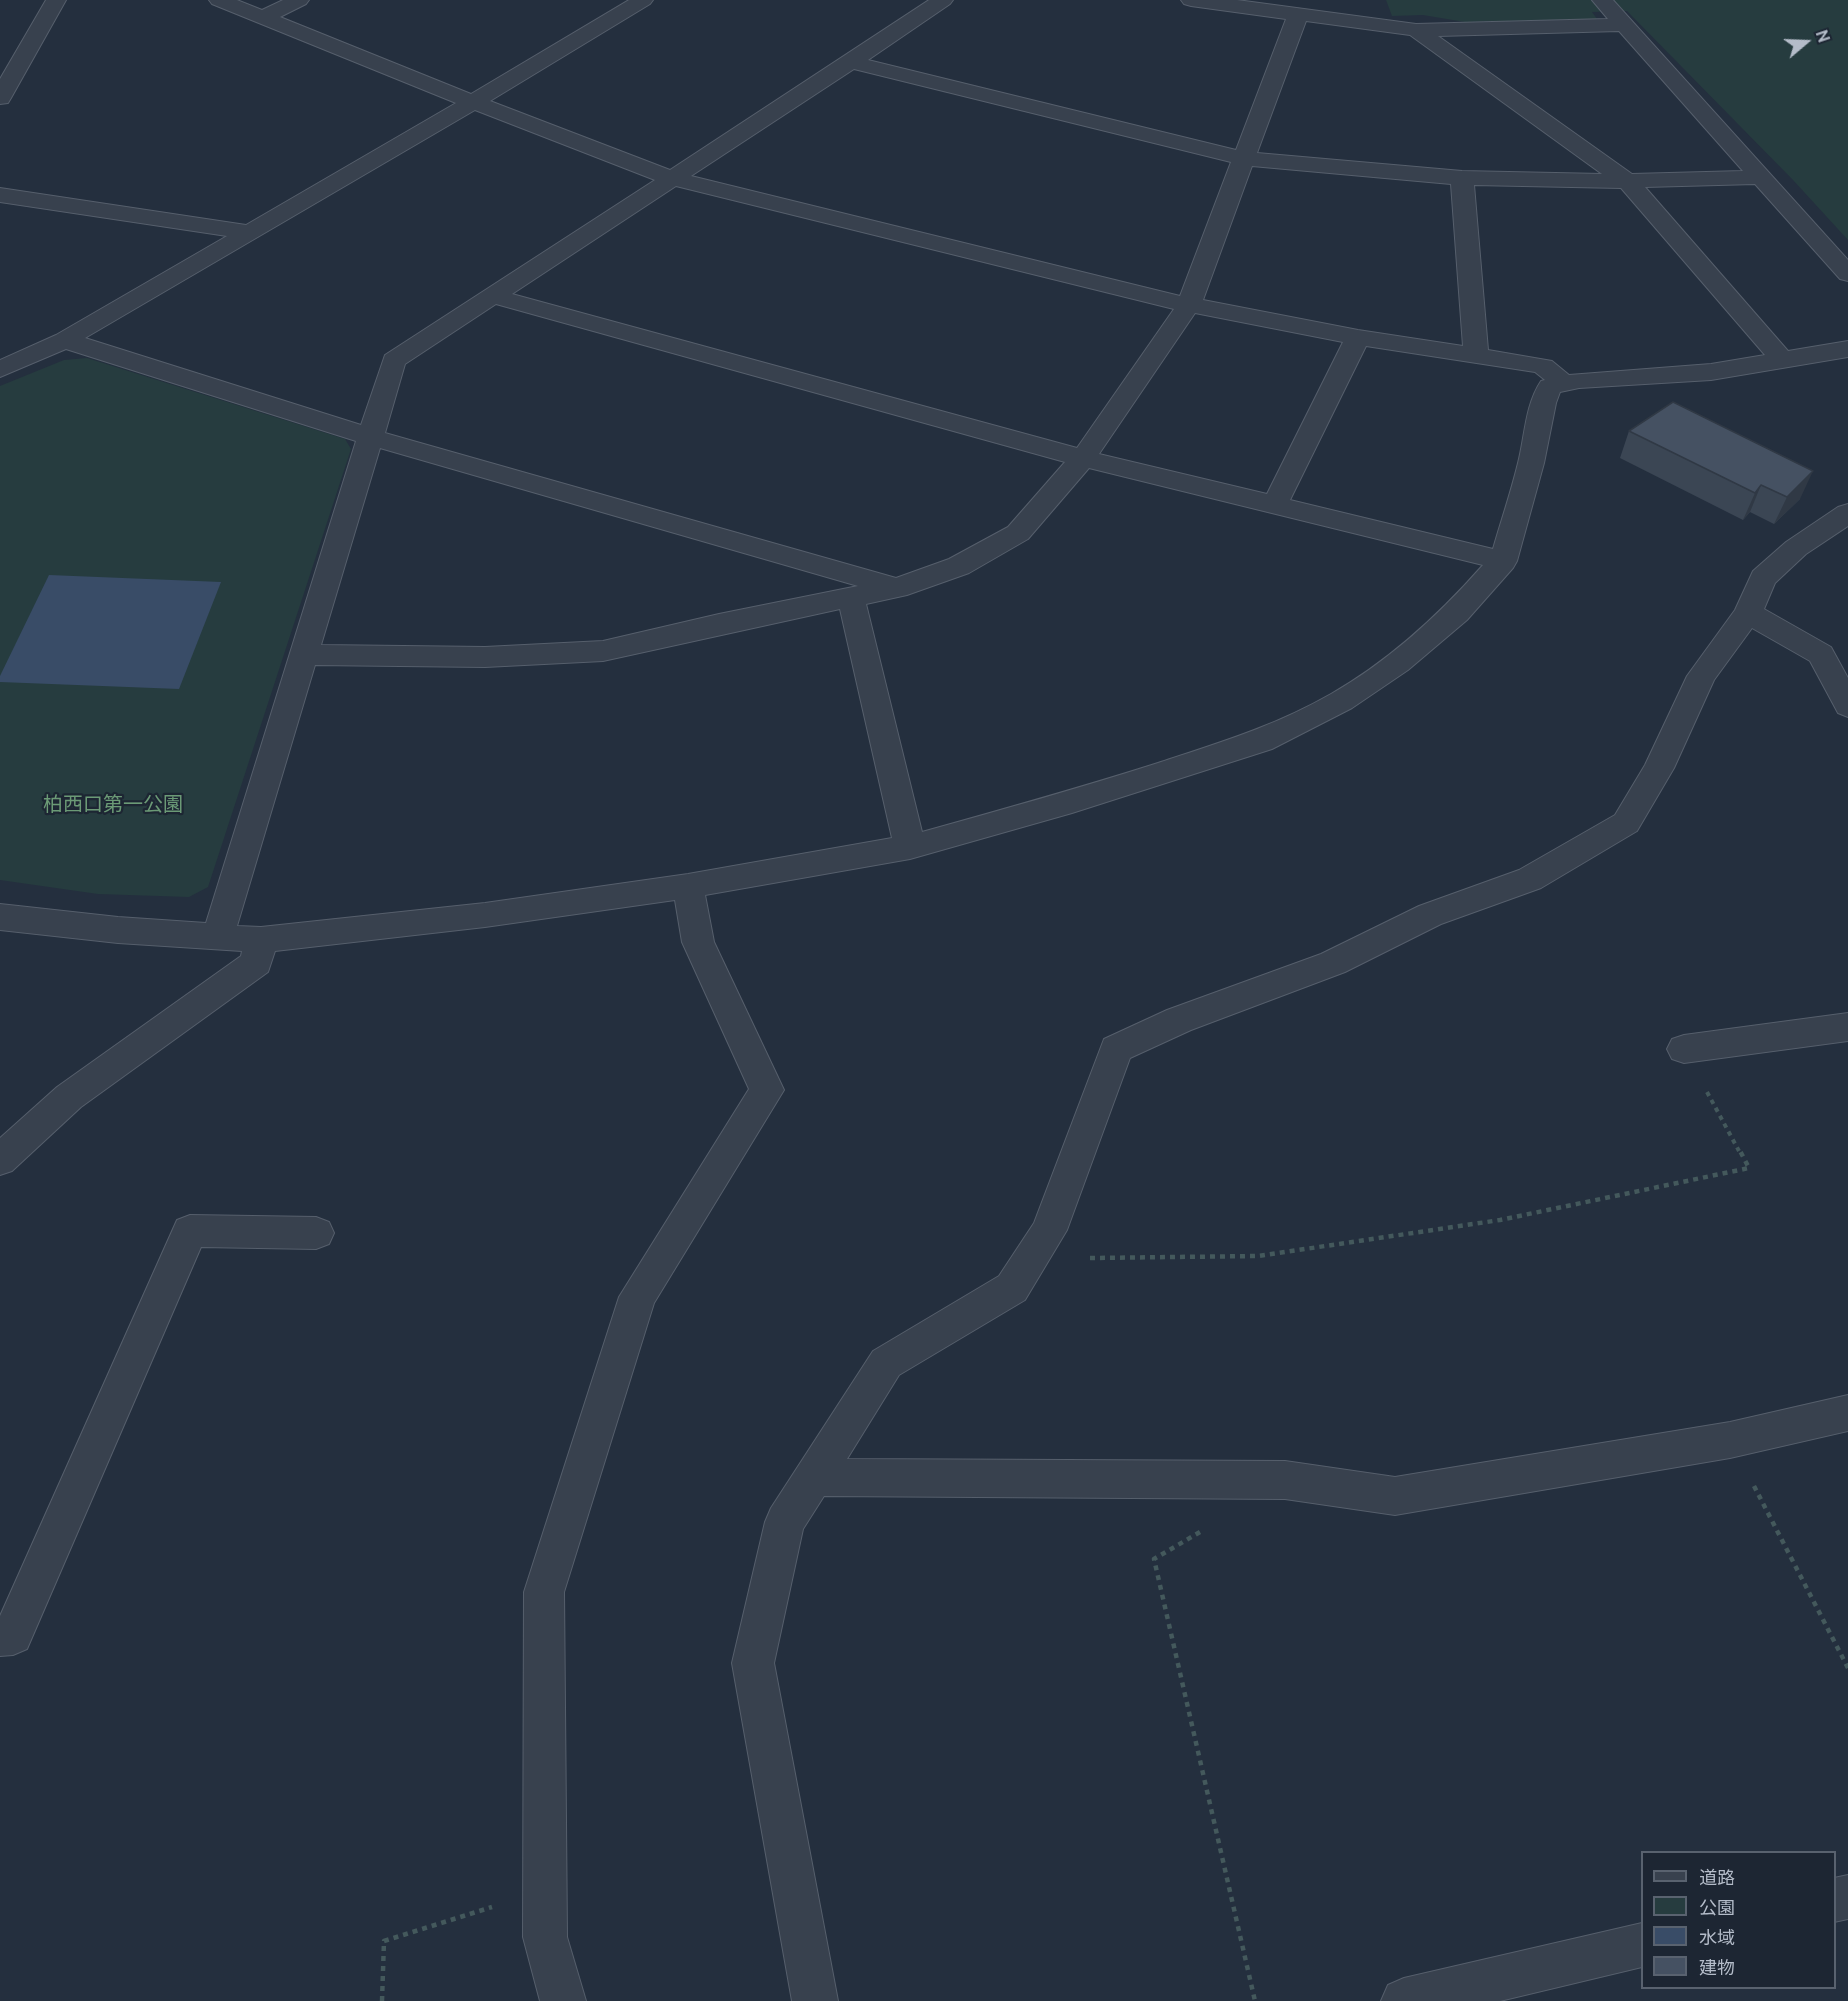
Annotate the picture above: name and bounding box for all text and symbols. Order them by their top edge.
north arrow [1776,12,1836,72]
text: N [1813,28,1833,45]
park label: 柏西口第一公園 [43,792,183,816]
legend [1641,1851,1836,1989]
text: 道路 [1699,1867,1735,1887]
text: 公園 [1699,1897,1735,1917]
text: 水域 [1699,1927,1735,1947]
text: 建物 [1699,1957,1735,1977]

